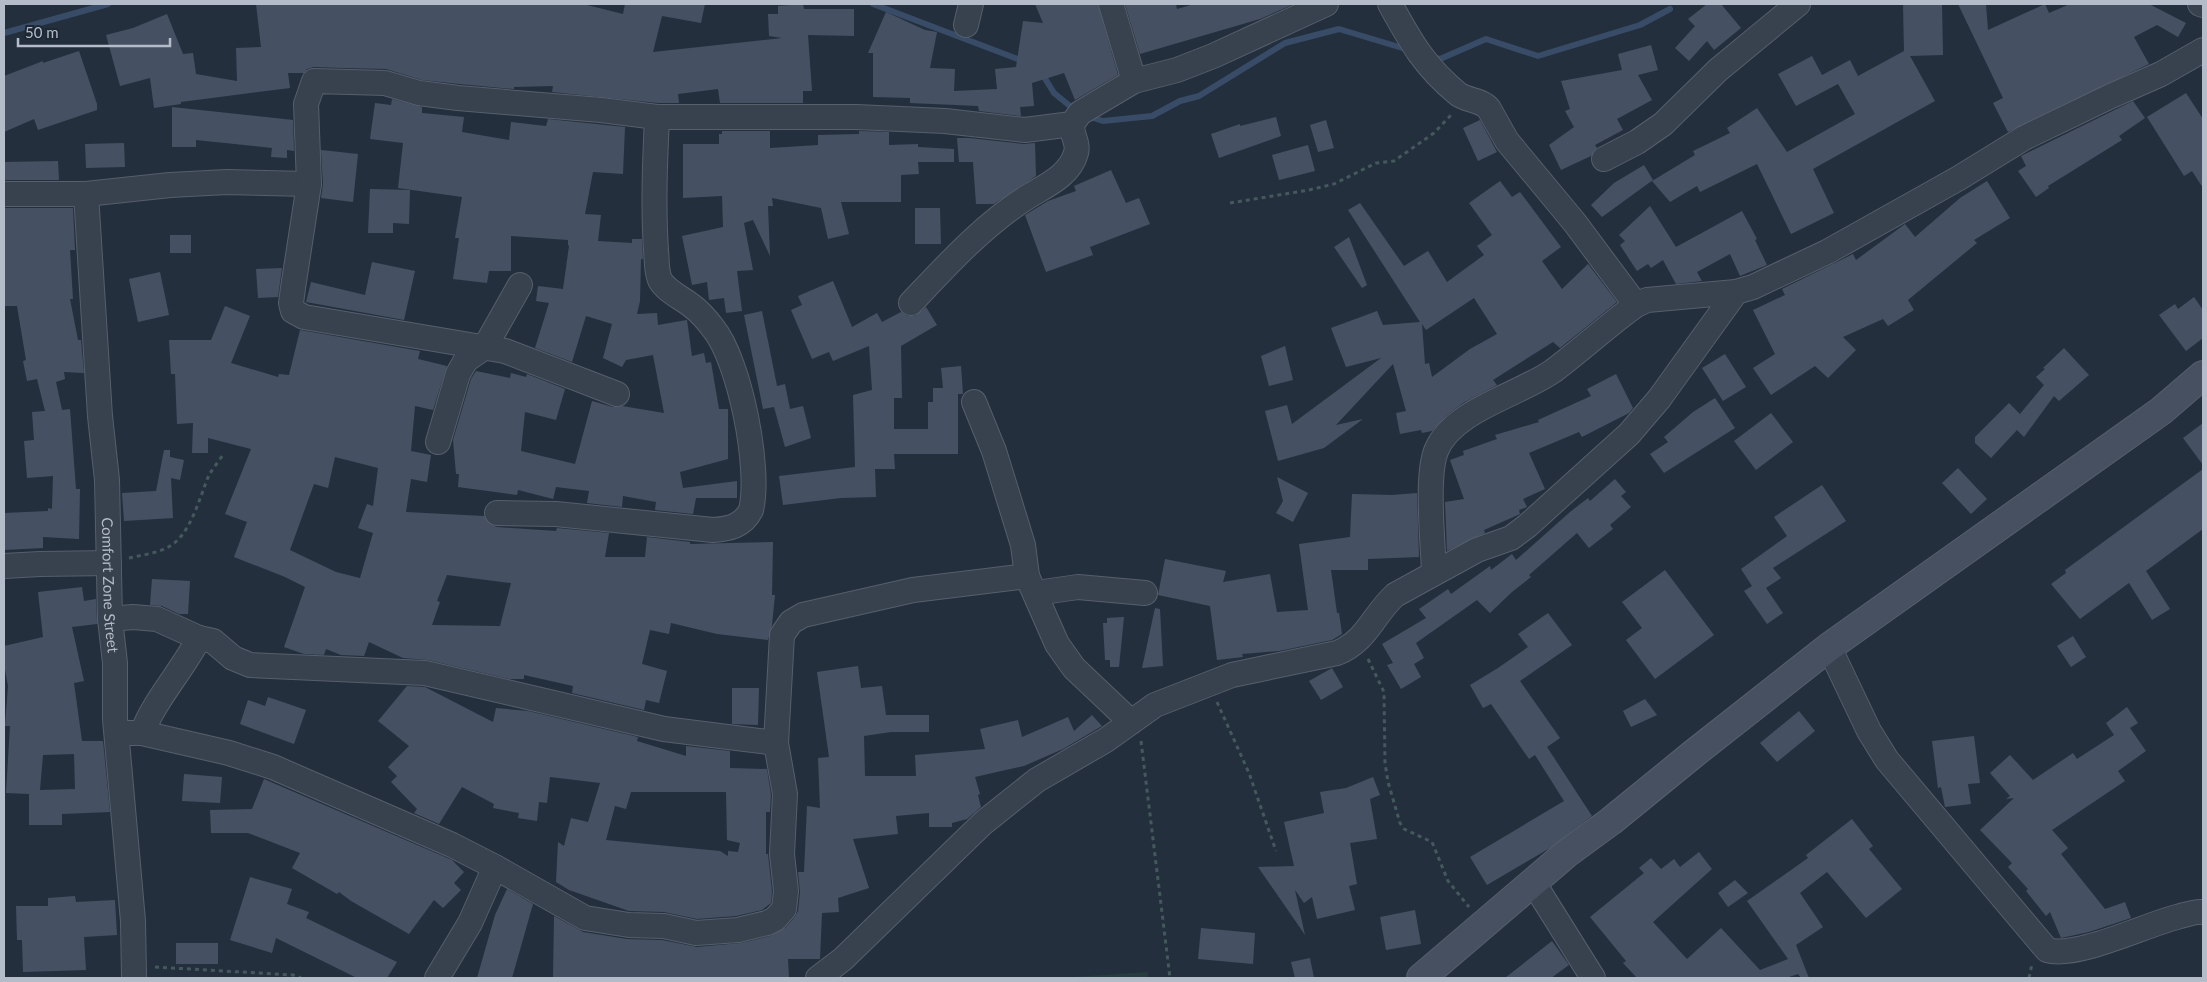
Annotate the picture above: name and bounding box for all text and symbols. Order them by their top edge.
scale bar [18,15,170,47]
text: 50 m [25,23,59,41]
street label: Comfort Zone Street [99,517,123,654]

